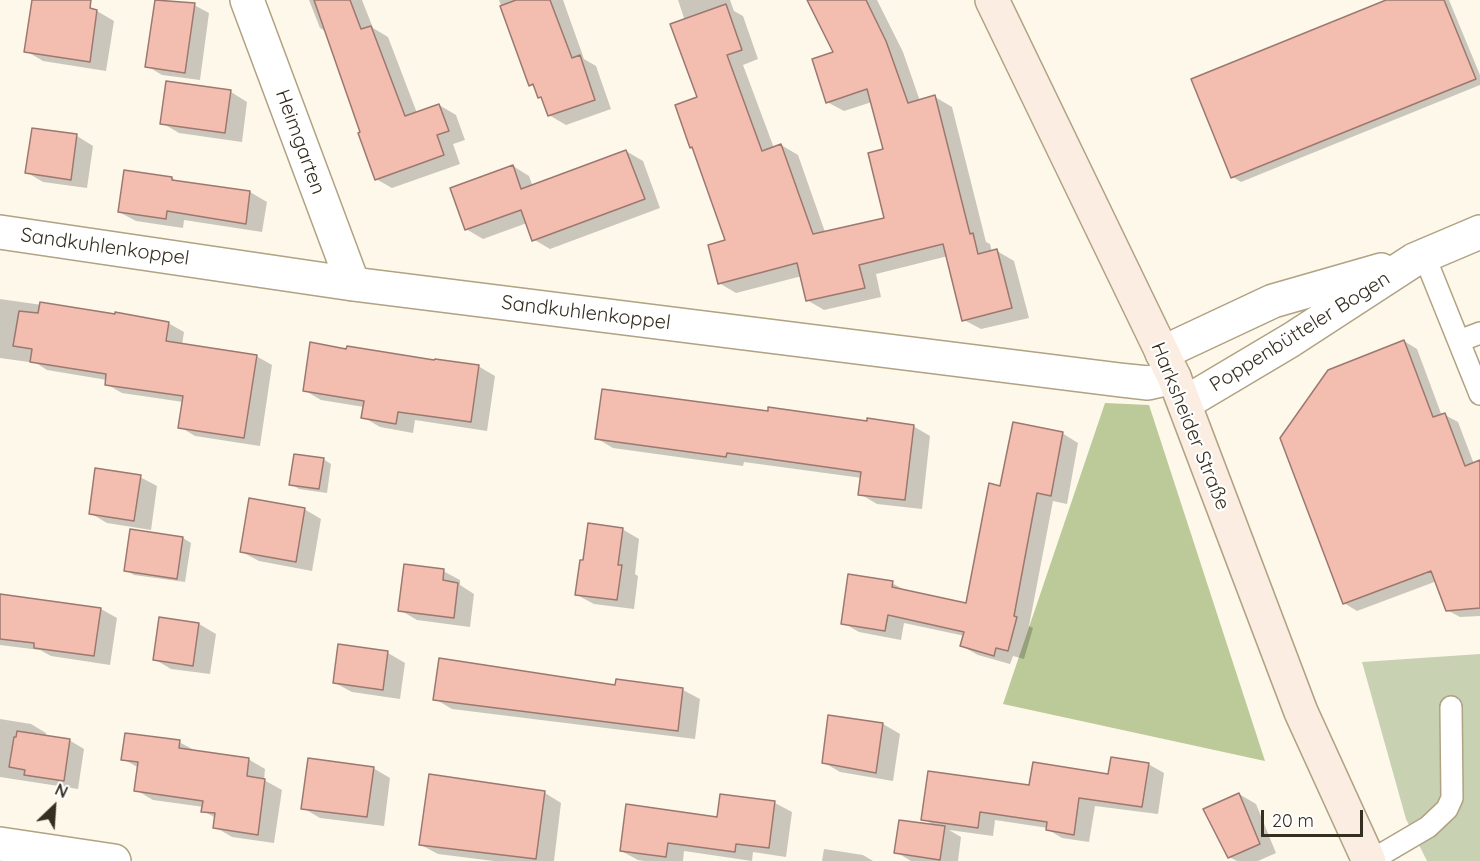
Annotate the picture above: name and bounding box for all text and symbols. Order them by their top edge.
street label: Heimgarten [270,86,330,198]
street label: Sandkuhlenkoppel [19,223,191,271]
street label: Poppenbütteler Bogen [1205,267,1395,397]
street label: Sandkuhlenkoppel [500,291,672,335]
street label: Harksheider Straße [1145,339,1235,513]
north arrow [24,777,84,837]
text: N [52,779,71,802]
scale bar [1264,798,1366,836]
text: 20 m [1272,809,1314,832]

